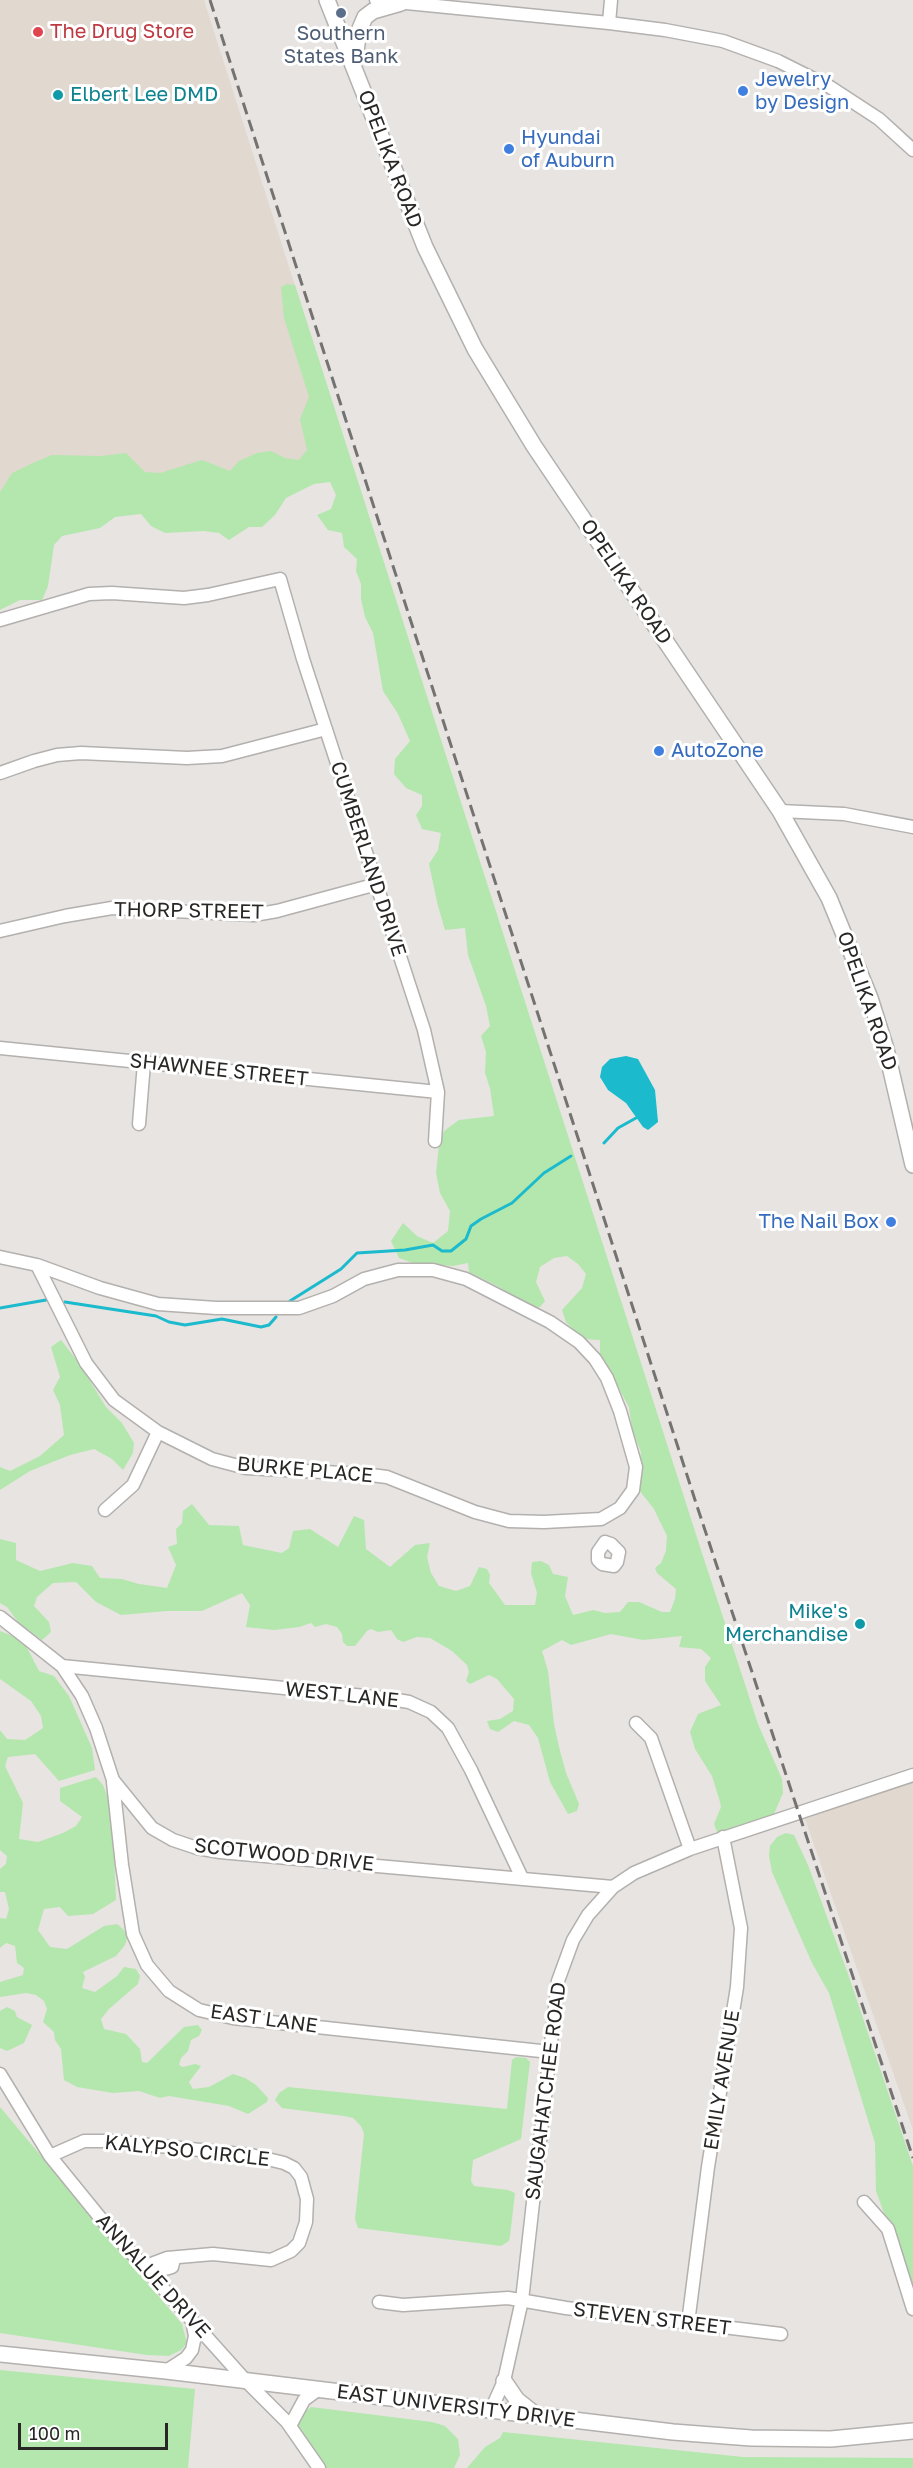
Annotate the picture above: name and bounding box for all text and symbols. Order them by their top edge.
marker: Southern States Bank [334,6,348,20]
place label: The Drug Store [50,20,194,44]
place label: Southern States Bank [284,22,398,69]
marker: The Drug Store [31,25,45,39]
place label: Jewelry by Design [755,68,849,115]
place label: Elbert Lee DMD [70,83,218,107]
marker: Jewelry by Design [736,84,750,98]
street label: OPELIKA ROAD [353,87,427,231]
marker: Elbert Lee DMD [51,88,65,102]
place label: Hyundai of Auburn [521,126,615,173]
marker: Hyundai of Auburn [502,142,516,156]
street label: OPELIKA ROAD [575,515,677,649]
place label: AutoZone [671,739,764,763]
marker: AutoZone [652,744,666,758]
street label: CUMBERLAND DRIVE [325,758,411,960]
street label: THORP STREET [114,898,264,924]
street label: OPELIKA ROAD [832,928,902,1074]
street label: SHAWNEE STREET [128,1049,310,1091]
place label: The Nail Box [758,1210,879,1234]
marker: The Nail Box [884,1215,898,1229]
street label: BURKE PLACE [236,1452,374,1488]
place label: Mike's Merchandise [725,1600,848,1647]
marker: Mike's Merchandise [853,1617,867,1631]
street label: WEST LANE [284,1677,400,1713]
street label: SCOTWOOD DRIVE [193,1834,375,1876]
street label: SAUGAHATCHEE ROAD [521,1981,571,2201]
street label: EAST LANE [209,2000,319,2038]
street label: EMILY AVENUE [699,2008,745,2152]
street label: KALYPSO CIRCLE [103,2130,271,2172]
street label: ANNALUE DRIVE [91,2209,215,2343]
street label: STEVEN STREET [572,2297,732,2341]
street label: EAST UNIVERSITY DRIVE [335,2379,577,2433]
scale bar [21,2411,171,2449]
text: 100 m [29,2422,80,2444]

